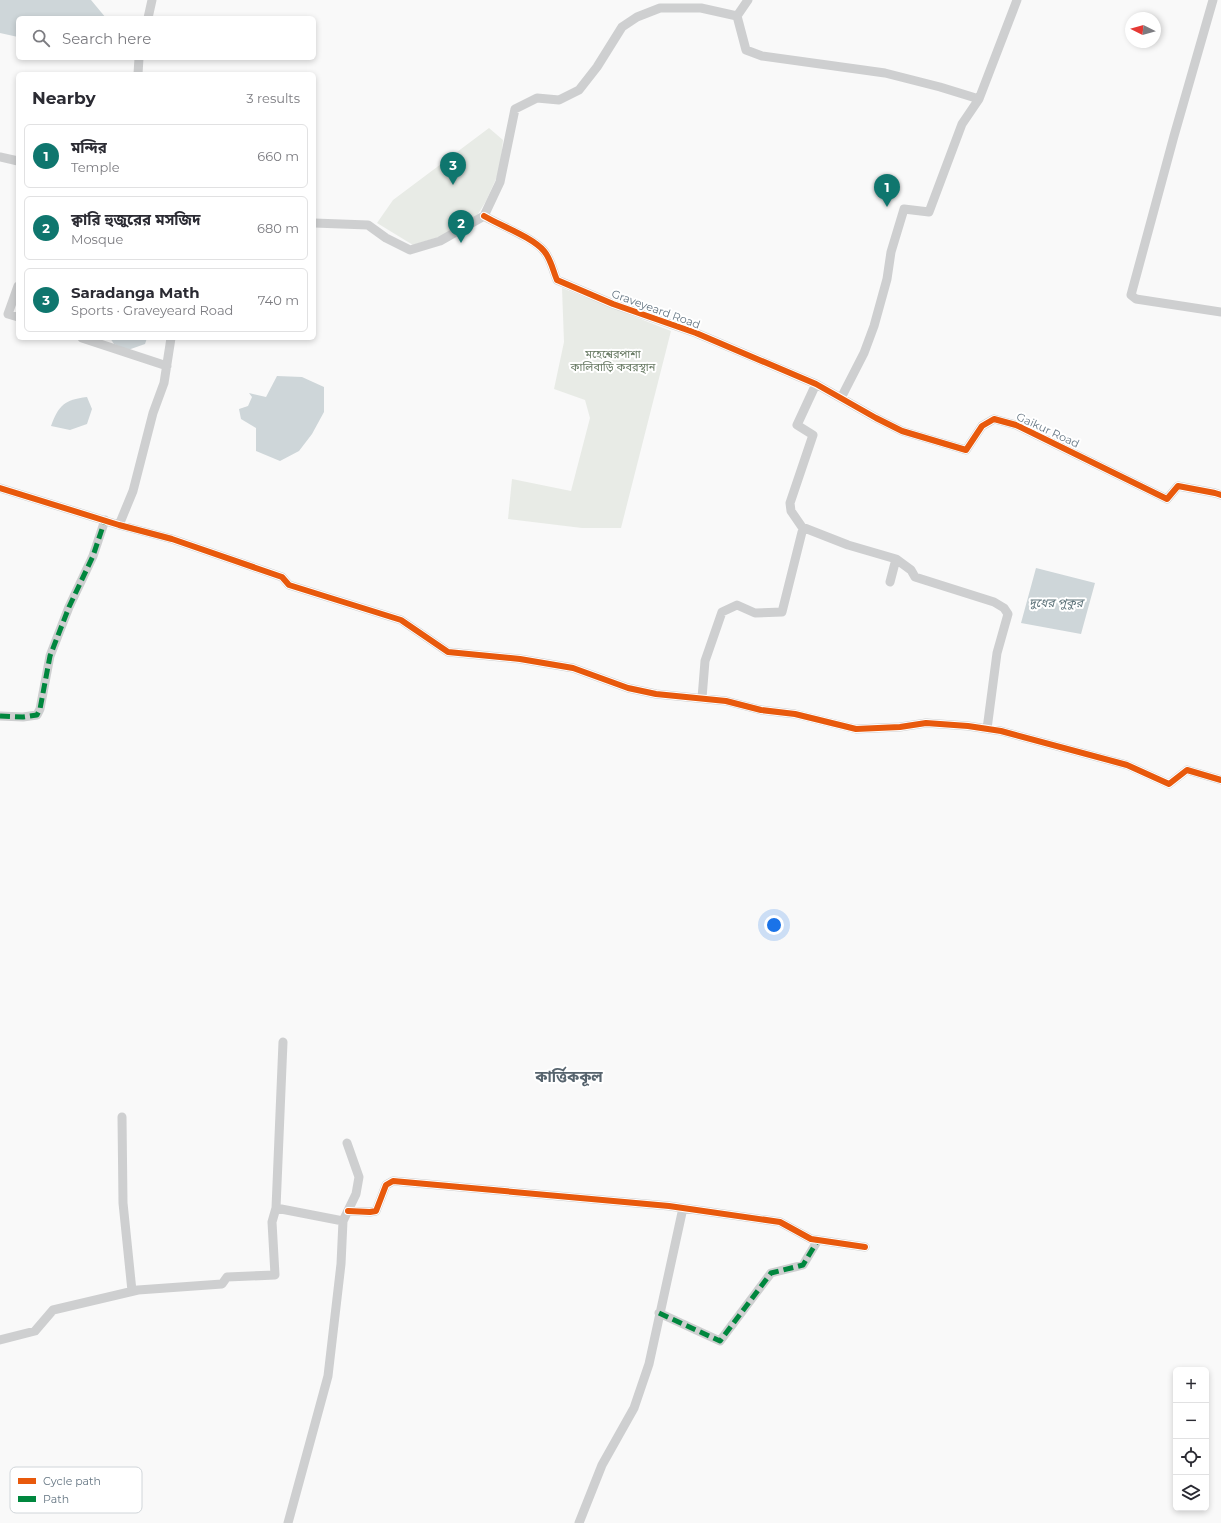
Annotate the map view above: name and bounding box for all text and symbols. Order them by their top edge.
north arrow [1125,12,1161,48]
search box [16,16,316,60]
icon: search [30,27,52,49]
text: Search here [62,29,151,48]
text: Nearby [32,88,96,108]
text: 3 results [246,90,300,106]
text: মন্দির [71,138,107,157]
text: 1 [43,148,49,164]
text: 660 m [257,148,299,164]
pin: 3 [440,152,466,185]
text: Temple [71,159,120,175]
pin: 1 [874,174,900,207]
text: ক্বারি হুজুরের মসজিদ [71,210,201,229]
pin: 2 [448,210,474,243]
text: 2 [42,220,50,236]
text: 680 m [257,220,299,236]
text: Mosque [71,231,123,247]
text: Saradanga Math [71,283,200,302]
street label: Graveyeard Road [610,286,702,332]
text: 3 [42,292,50,308]
text: 740 m [258,292,299,308]
text: Sports · Graveyeard Road [71,302,233,318]
park label: মহেশ্বেরপাশা কালিবাড়ি কবরস্থান [570,347,656,374]
street label: Gaikur Road [1014,409,1082,451]
water label: দুধের পুকুর [1029,595,1086,610]
your location [764,915,784,935]
district label: কার্ত্তিককূল [534,1066,603,1087]
map controls [1173,1367,1209,1511]
button: + [1173,1367,1209,1403]
button: − [1173,1403,1209,1439]
button: locate [1173,1439,1209,1475]
legend [10,1467,142,1513]
text: Cycle path [43,1474,101,1488]
button: layers [1173,1475,1209,1511]
text: Path [43,1492,69,1506]

